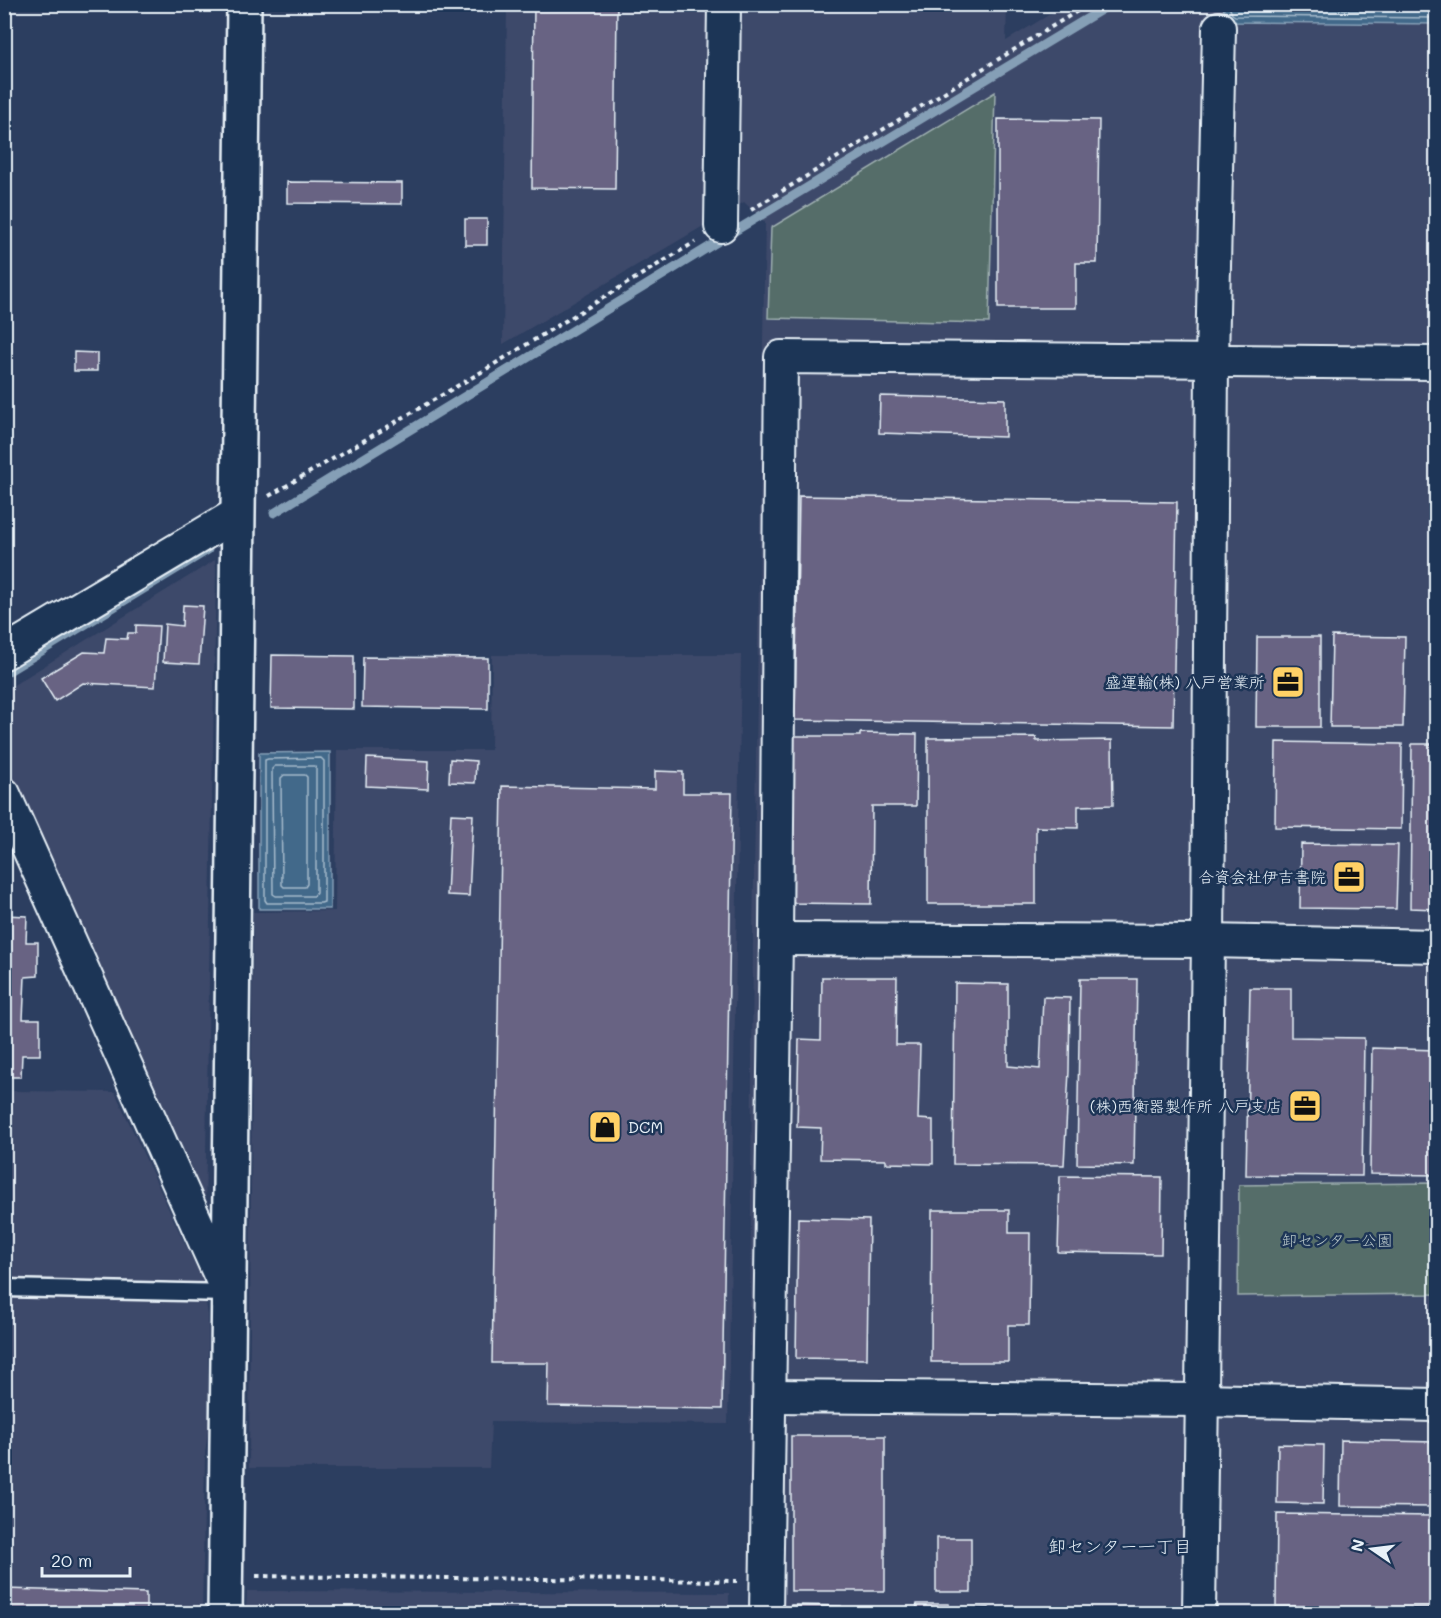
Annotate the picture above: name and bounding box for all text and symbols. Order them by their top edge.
office icon: 盛運輸(株) 八戸営業所 [1270,664,1306,700]
place label: 盛運輸(株) 八戸営業所 [1105,671,1265,692]
office icon: 合資会社伊吉書院 [1331,859,1367,895]
place label: 合資会社伊吉書院 [1198,866,1326,887]
office icon: (株)西衡器製作所 八戸支店 [1287,1088,1323,1124]
place label: (株)西衡器製作所 八戸支店 [1090,1095,1282,1116]
shop icon: DCM [587,1109,623,1145]
place label: DCM [628,1116,663,1137]
park label: 卸センター公園 [1281,1229,1393,1250]
north arrow [1342,1519,1402,1579]
district label: 卸センター一丁目 [1048,1534,1192,1558]
text: N [1345,1537,1369,1554]
scale bar [42,1540,130,1578]
text: 20 m [51,1548,92,1572]

